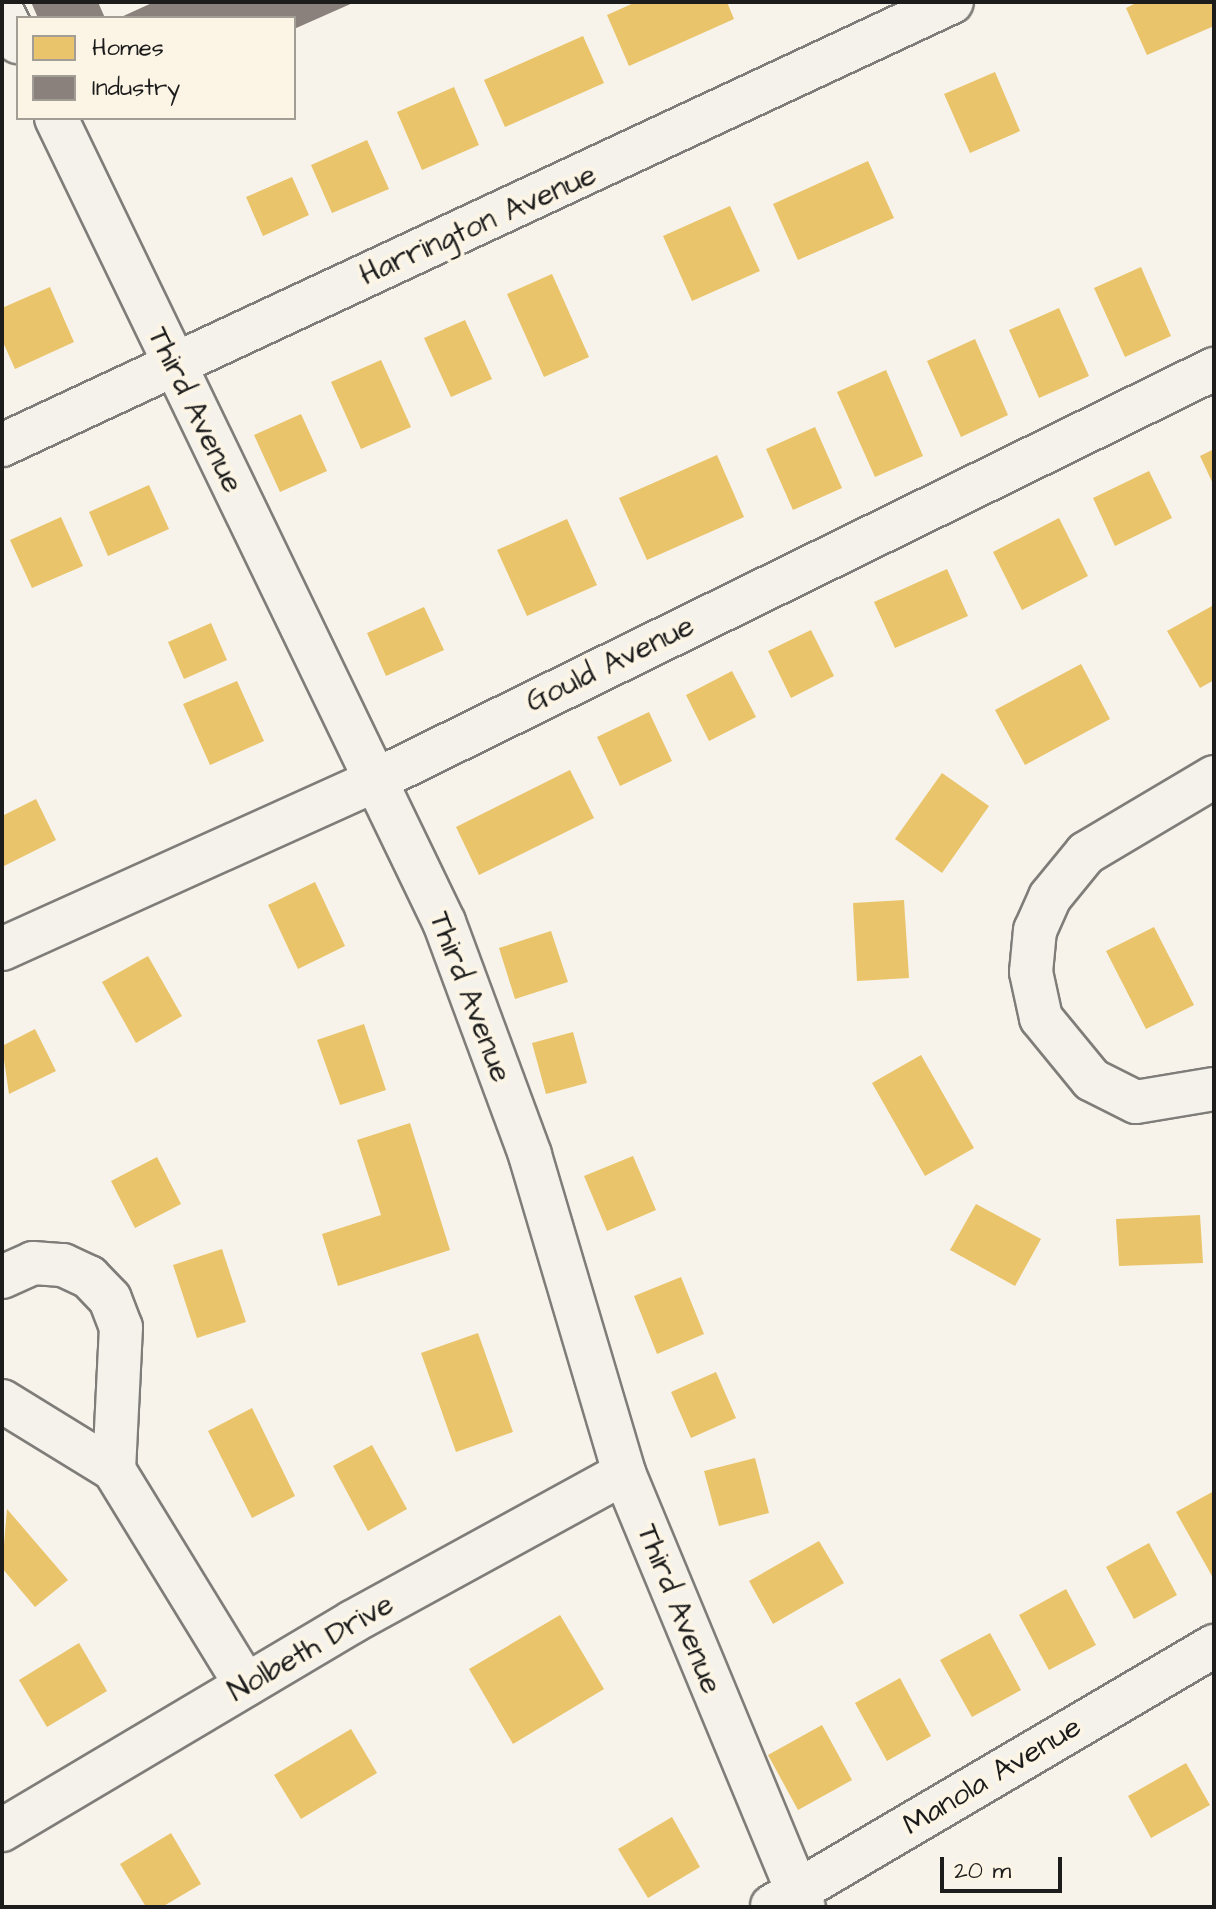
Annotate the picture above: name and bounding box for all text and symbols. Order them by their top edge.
legend [16,16,296,120]
text: Homes [92,31,164,65]
text: Industry [92,71,180,105]
street label: Harrington Avenue [354,157,602,293]
street label: Third Avenue [139,321,251,499]
street label: Gould Avenue [520,608,700,720]
street label: Third Avenue [421,907,519,1087]
street label: Third Avenue [629,1519,729,1699]
street label: Nolbeth Drive [222,1586,400,1710]
street label: Manola Avenue [896,1709,1088,1843]
scale bar [944,1841,1066,1891]
text: 20 m [954,1854,1011,1888]

